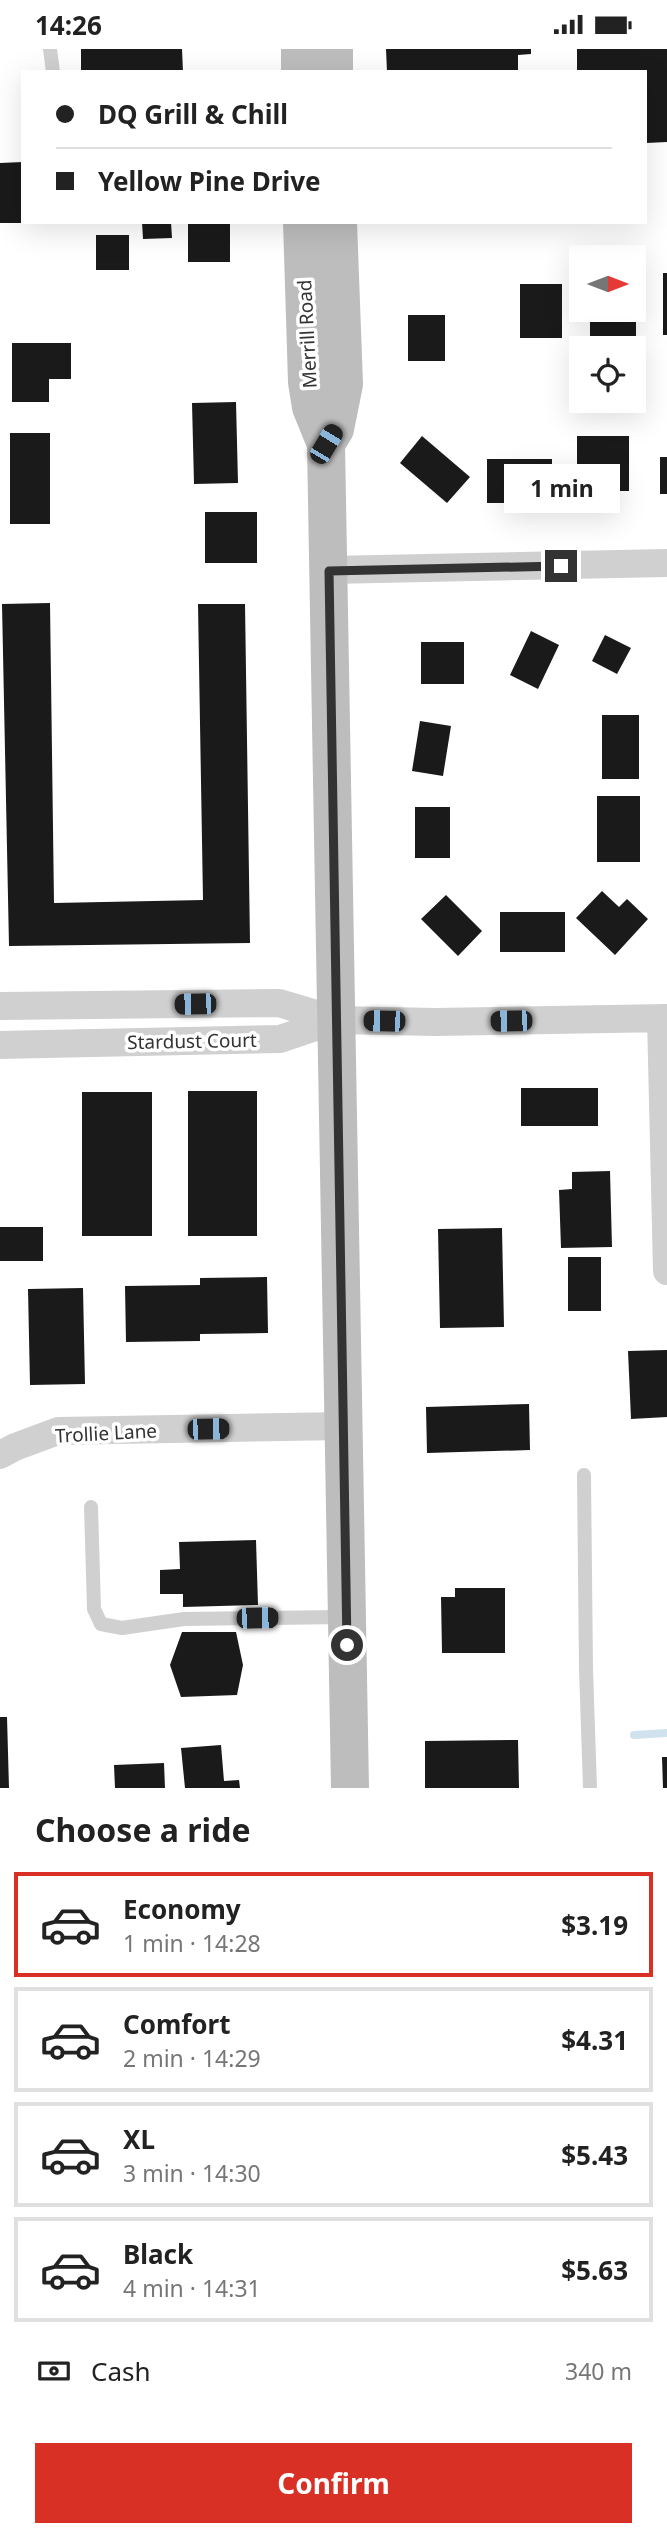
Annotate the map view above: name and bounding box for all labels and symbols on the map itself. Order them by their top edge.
north arrow [569,245,646,322]
street label: Merrill Road [291,279,323,389]
car [307,421,346,467]
callout: 1 min [503,465,619,513]
route end [545,550,577,582]
car [174,993,217,1015]
car [363,1010,406,1032]
car [490,1010,533,1032]
street label: Stardust Court [127,1027,257,1055]
street label: Trollie Lane [54,1417,158,1449]
car [187,1418,230,1440]
car [236,1607,279,1629]
route start [331,1629,363,1661]

